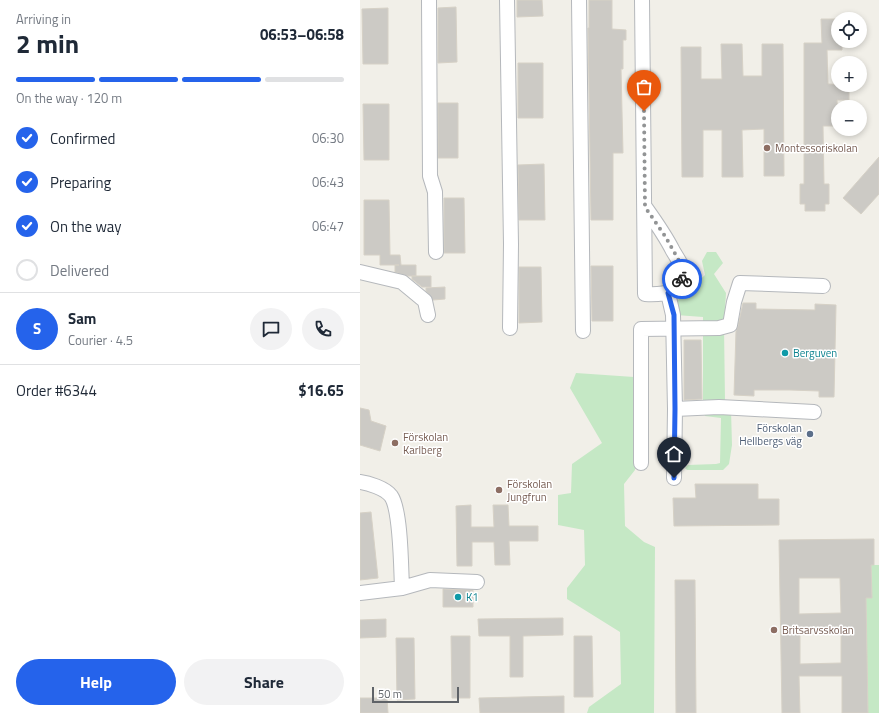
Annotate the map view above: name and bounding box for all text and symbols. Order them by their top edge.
text: Arriving in [16,9,71,29]
map controls [831,12,867,136]
button: locate [831,12,867,48]
text: 06:53–06:58 [260,23,344,46]
text: 2 min [16,24,79,63]
button: + [831,56,867,92]
pin [627,70,661,111]
icon: bag [633,76,655,98]
text: On the way · 120 m [16,88,122,108]
button: − [831,100,867,136]
icon: check [16,127,38,149]
text: Confirmed [50,127,115,150]
text: 06:30 [312,128,344,148]
place label: Montessoriskolan [775,140,858,156]
marker: Montessoriskolan [762,143,772,153]
icon: check [16,171,38,193]
text: Preparing [50,171,111,194]
text: 06:43 [312,172,344,192]
icon: check [16,215,38,237]
text: On the way [50,215,122,238]
text: 06:47 [312,216,344,236]
text: Delivered [50,259,109,282]
courier [662,259,702,299]
icon: bike [671,268,693,290]
text: Sam [68,307,96,330]
button: chat [250,308,292,350]
button: phone [302,308,344,350]
text: S [33,317,41,340]
text: Courier · 4.5 [68,330,133,350]
place label: Berguven [793,345,837,361]
marker: Berguven [780,348,790,358]
text: Order #6344 [16,379,97,402]
text: $16.65 [298,379,344,402]
place label: Förskolan Hellbergs väg [739,420,802,449]
place label: Förskolan Karlberg [403,429,448,458]
marker: Förskolan Hellbergs väg [805,429,815,439]
pin [657,437,691,478]
marker: Förskolan Karlberg [390,438,400,448]
icon: home [663,443,685,465]
place label: Förskolan Jungfrun [507,476,552,505]
marker: Förskolan Jungfrun [494,485,504,495]
place label: K1 [466,589,478,605]
marker: K1 [453,592,463,602]
place label: Britsarvsskolan [782,622,854,638]
marker: Britsarvsskolan [769,625,779,635]
button: Help [16,659,176,705]
button: Share [184,659,344,705]
scale bar [372,685,459,704]
text: 50 m [378,686,402,702]

